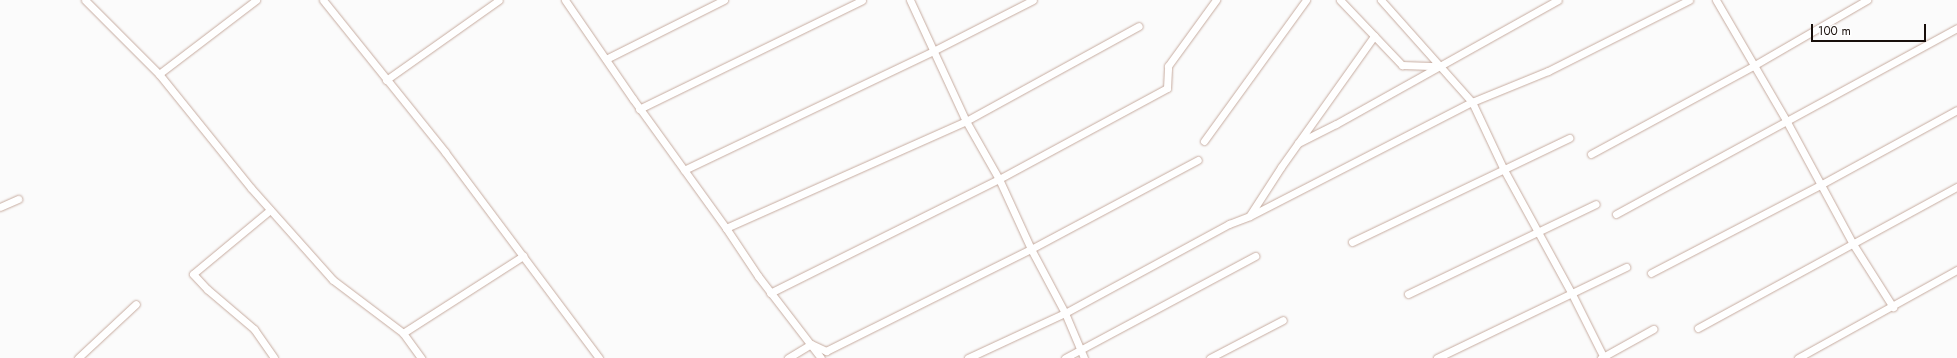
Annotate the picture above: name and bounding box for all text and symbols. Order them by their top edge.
scale bar [1813,16,1928,42]
text: 100 m [1818,22,1851,40]

